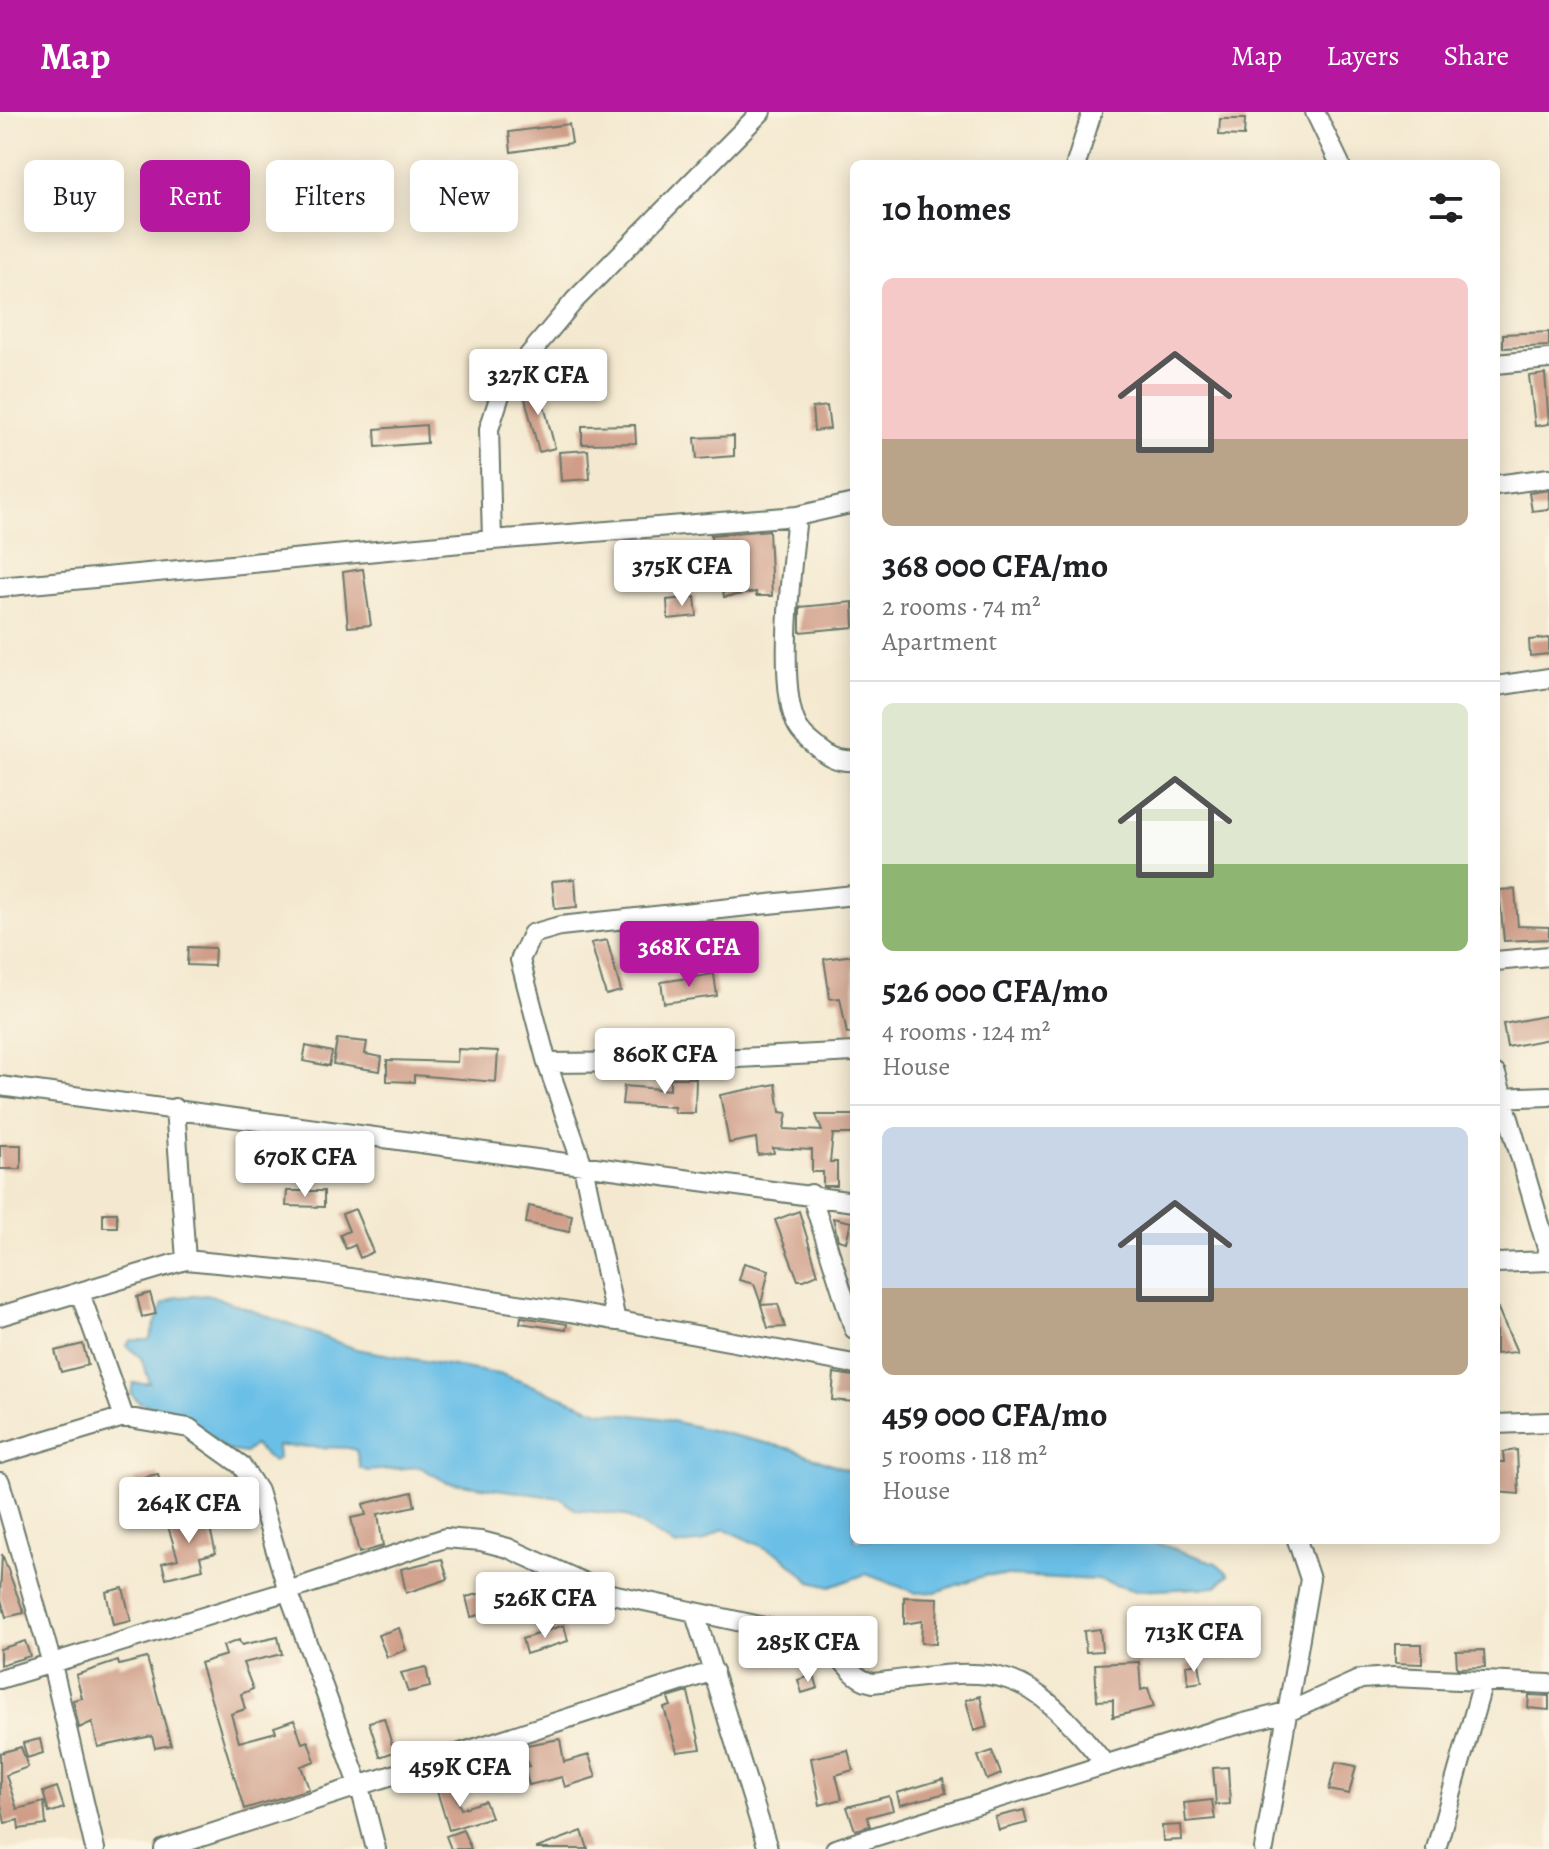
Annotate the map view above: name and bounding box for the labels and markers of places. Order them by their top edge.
pin: 327K CFA [455,349,621,417]
pin: 375K CFA [599,540,765,608]
pin: 368K CFA [606,921,772,989]
pin: 860K CFA [582,1028,748,1096]
pin: 670K CFA [222,1131,388,1199]
pin: 264K CFA [106,1477,272,1545]
pin: 526K CFA [462,1572,628,1640]
pin: 713K CFA [1111,1606,1277,1674]
pin: 285K CFA [725,1616,891,1684]
pin: 459K CFA [377,1741,543,1809]

